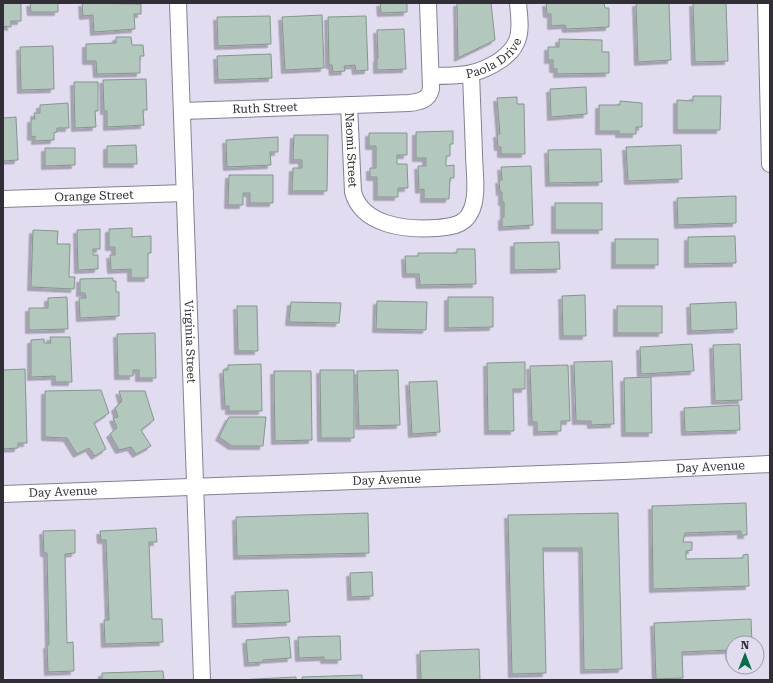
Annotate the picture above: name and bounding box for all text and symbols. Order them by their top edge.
street label: Paola Drive [465,35,525,81]
street label: Ruth Street [232,100,298,116]
street label: Naomi Street [342,112,360,188]
street label: Orange Street [54,188,134,204]
street label: Virginia Street [182,300,198,384]
street label: Day Avenue [676,458,746,475]
street label: Day Avenue [352,471,422,488]
street label: Day Avenue [28,483,98,500]
north arrow [725,635,765,675]
text: N [741,639,750,652]

